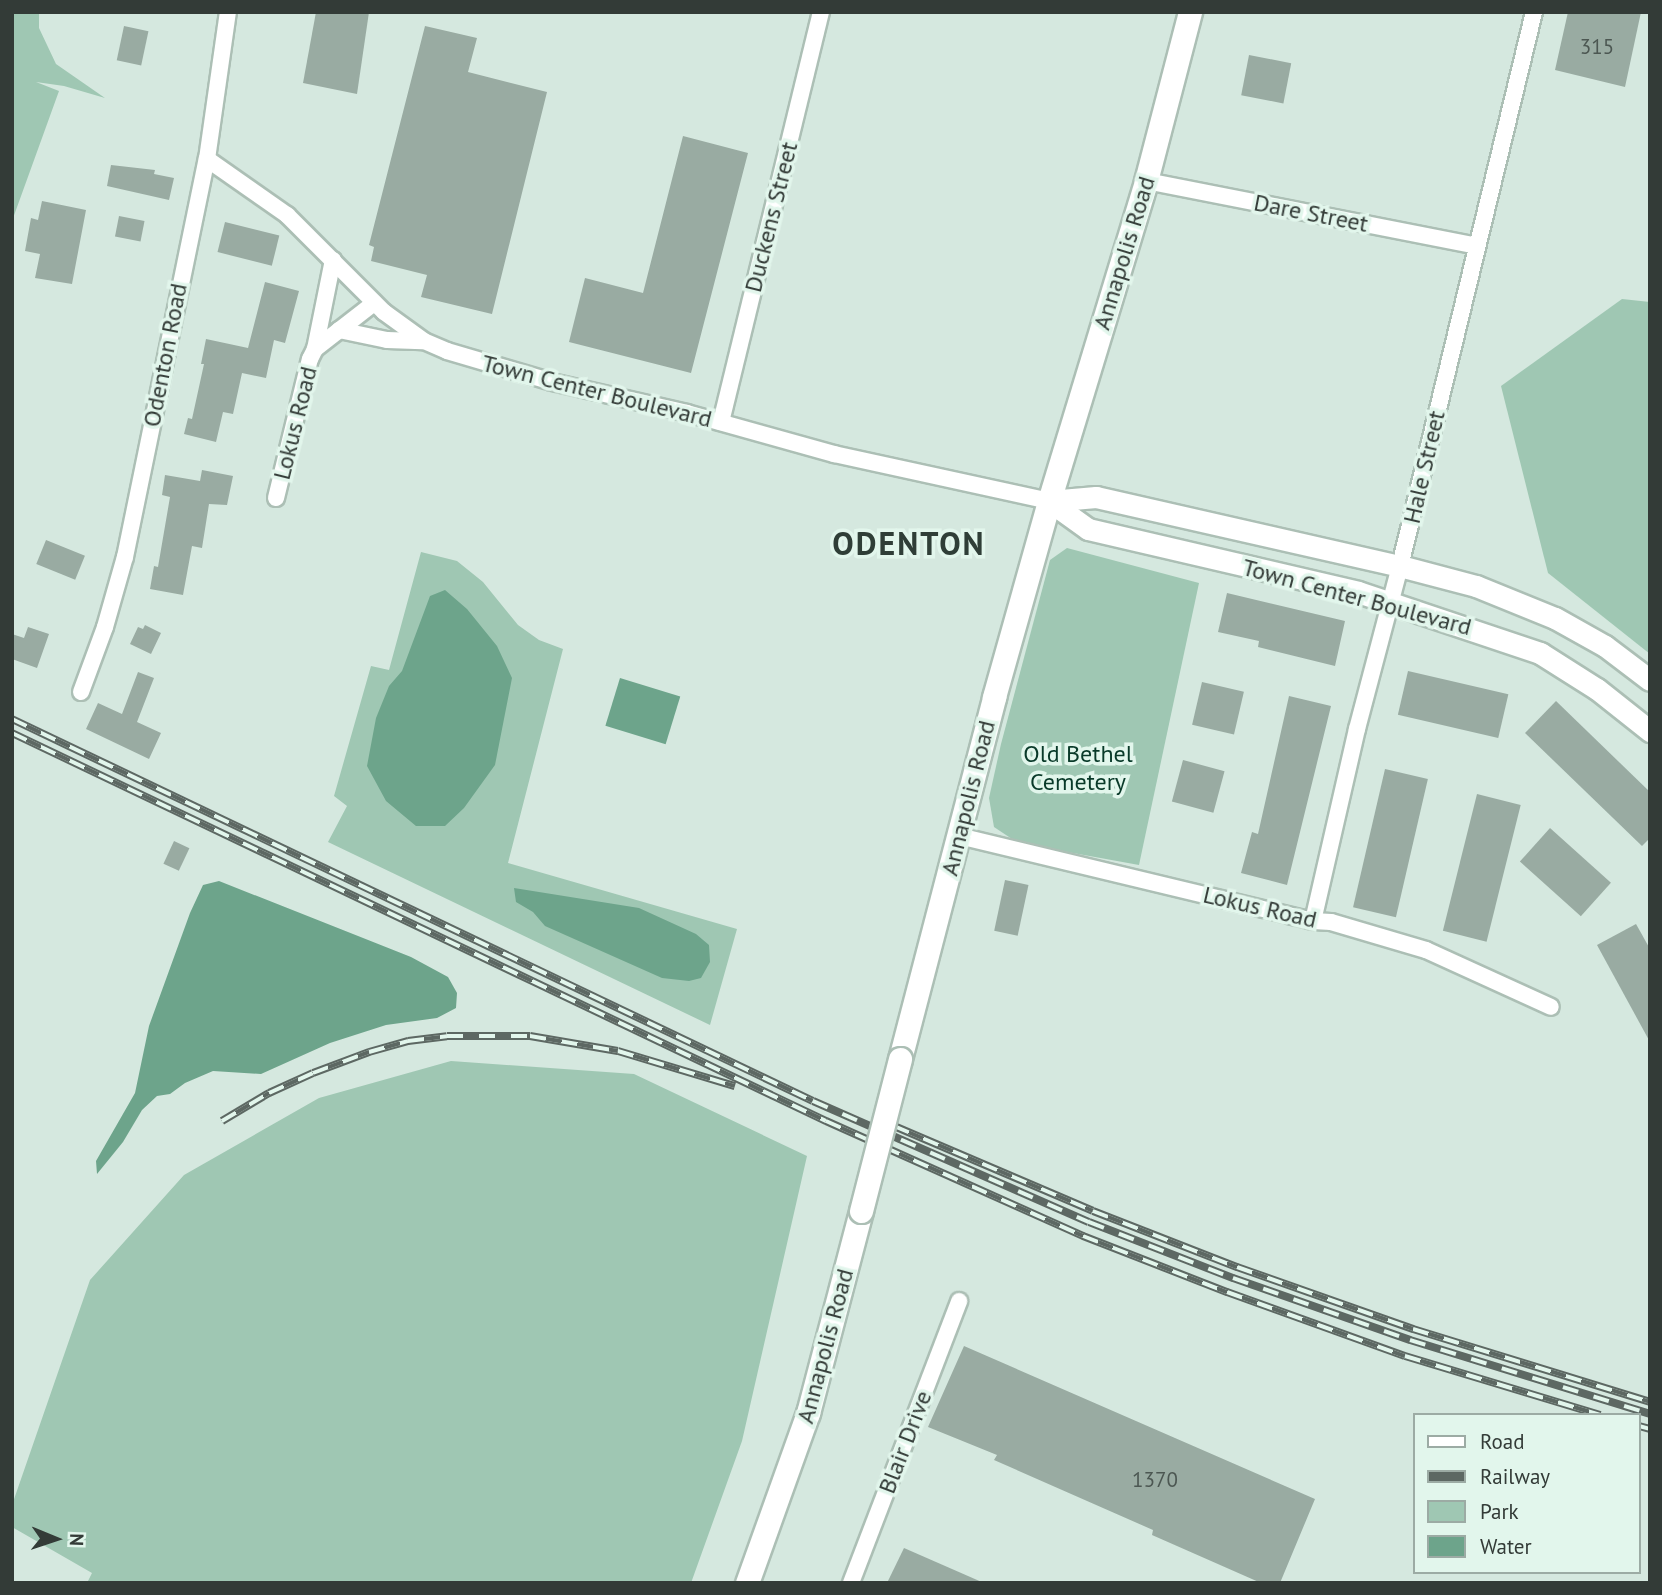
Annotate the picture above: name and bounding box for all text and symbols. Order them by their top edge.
house number: 315 [1580,34,1614,60]
street label: Duckens Street [738,139,804,295]
street label: Annapolis Road [1087,173,1161,333]
street label: Dare Street [1251,188,1371,238]
street label: Odenton Road [137,281,193,429]
street label: Town Center Boulevard [479,348,715,434]
street label: Lokus Road [267,363,323,483]
street label: Hale Street [1397,408,1451,526]
district label: ODENTON [833,524,985,562]
street label: Town Center Boulevard [1239,553,1475,641]
street label: Annapolis Road [935,717,1001,879]
park label: Old Bethel Cemetery [1023,740,1133,796]
street label: Lokus Road [1200,880,1320,934]
street label: Annapolis Road [791,1266,859,1426]
street label: Blair Drive [872,1387,938,1497]
legend [1414,1413,1641,1574]
text: Road [1480,1428,1524,1455]
text: Railway [1480,1463,1550,1490]
house number: 1370 [1132,1467,1178,1493]
text: Park [1480,1498,1519,1525]
north arrow [21,1504,91,1574]
text: N [65,1533,89,1546]
text: Water [1480,1533,1532,1560]

